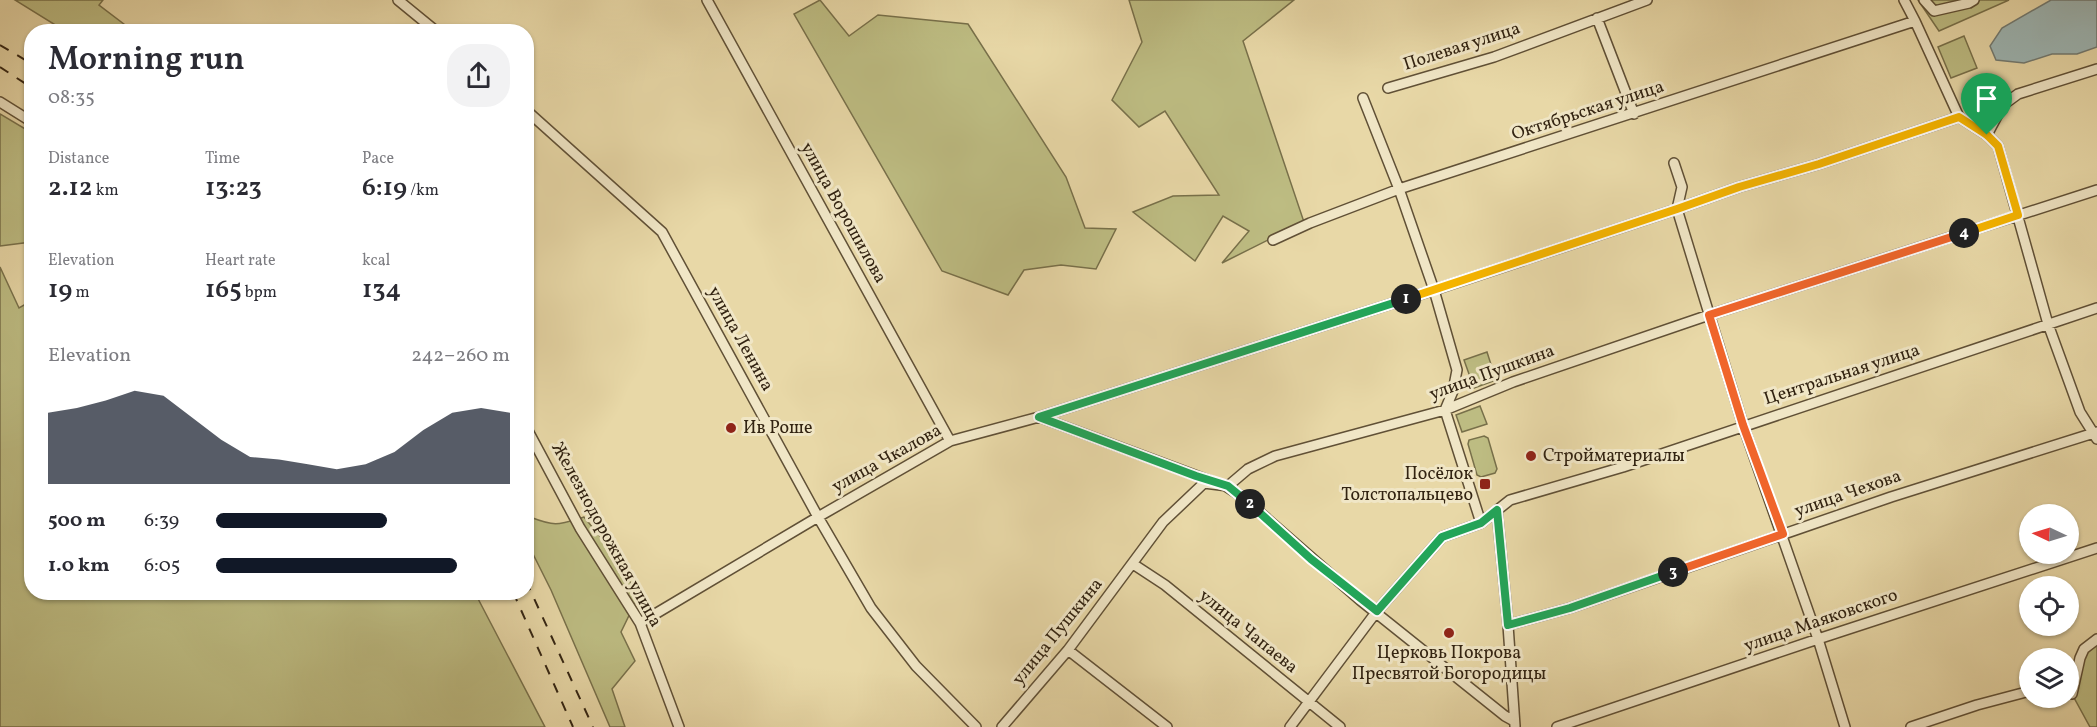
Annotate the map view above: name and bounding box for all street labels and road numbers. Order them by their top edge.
street label: Полевая улица [1400,16,1524,78]
street label: Октябрьская улица [1509,75,1667,147]
street label: улица Ворошилова [794,138,892,288]
street label: улица Ленина [701,282,779,396]
street label: Центральная улица [1761,338,1923,412]
street label: улица Пушкина [1426,339,1558,407]
street label: улица Чкалова [827,418,947,500]
street label: Железнодорожная улица [545,438,667,632]
street label: улица Чехова [1791,464,1905,524]
street label: улица Пушкина [1007,573,1109,691]
street label: улица Маяковского [1741,583,1901,659]
street label: улица Чапаева [1193,584,1303,680]

